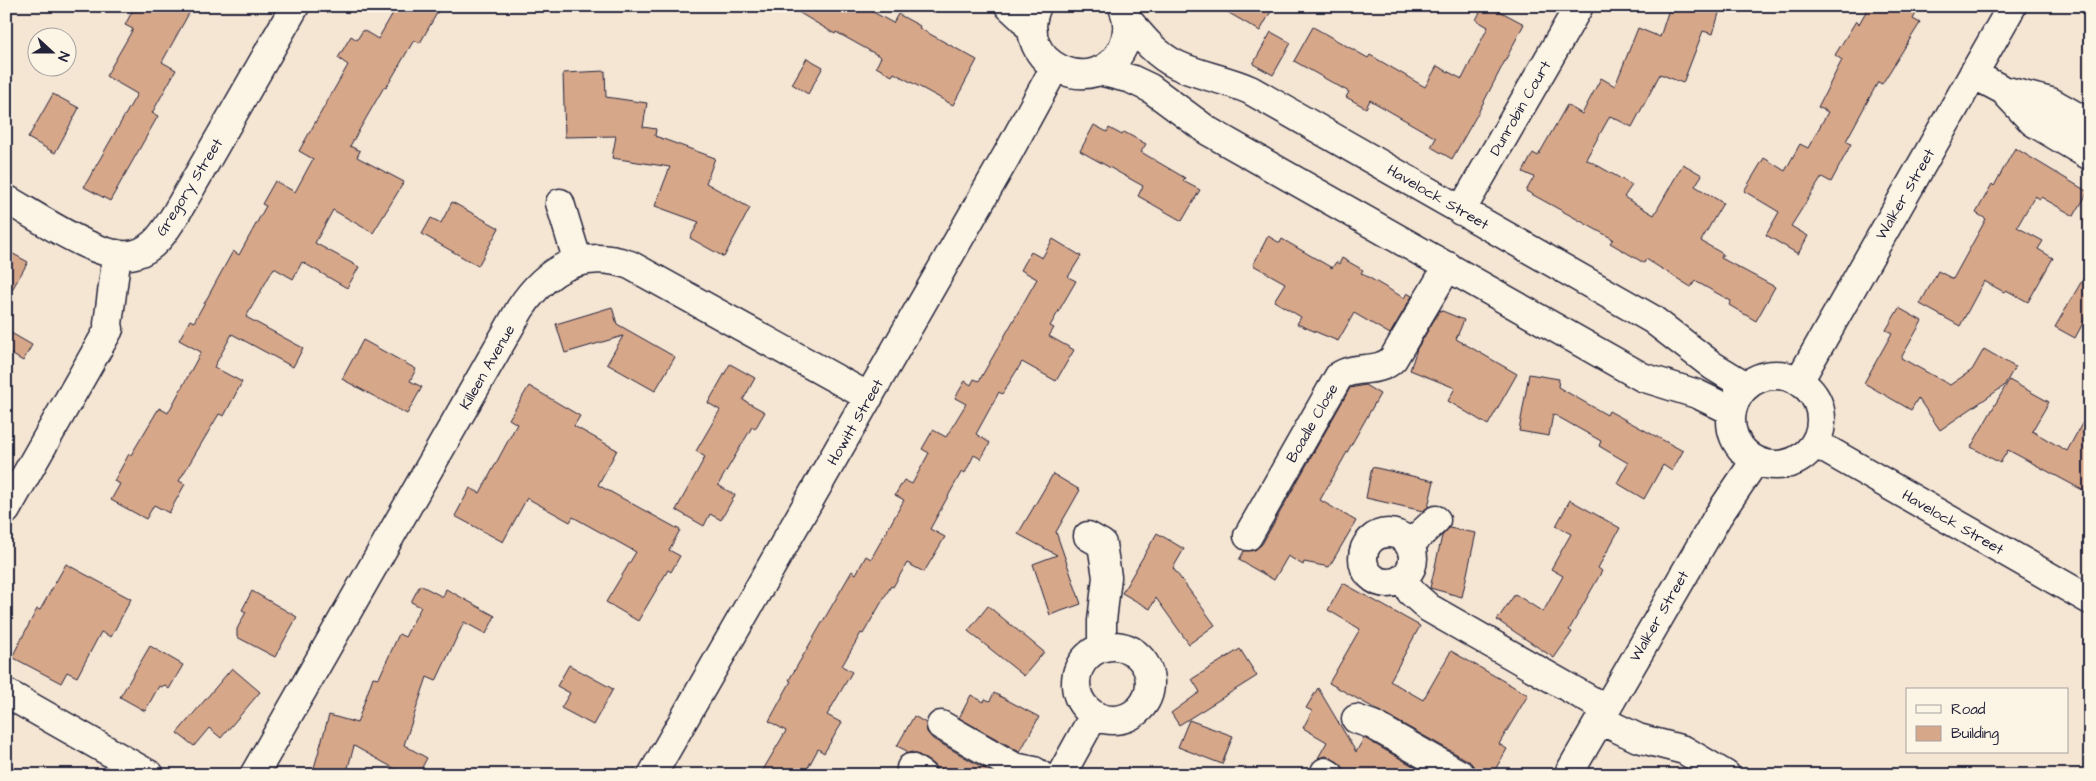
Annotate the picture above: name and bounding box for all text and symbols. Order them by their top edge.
north arrow [28,28,78,78]
text: N [52,49,74,64]
street label: Dunrobin Court [1485,57,1556,160]
street label: Gregory Street [151,134,229,241]
street label: Walker Street [1871,145,1940,244]
street label: Havelock Street [1383,160,1493,235]
street label: Killeen Avenue [455,321,520,413]
street label: Howitt Street [822,375,889,469]
street label: Boadle Close [1281,380,1344,467]
street label: Havelock Street [1898,485,2008,560]
street label: Walker Street [1625,567,1694,666]
legend [1906,688,2068,754]
text: Road [1951,699,1986,720]
text: Building [1951,723,1999,745]

